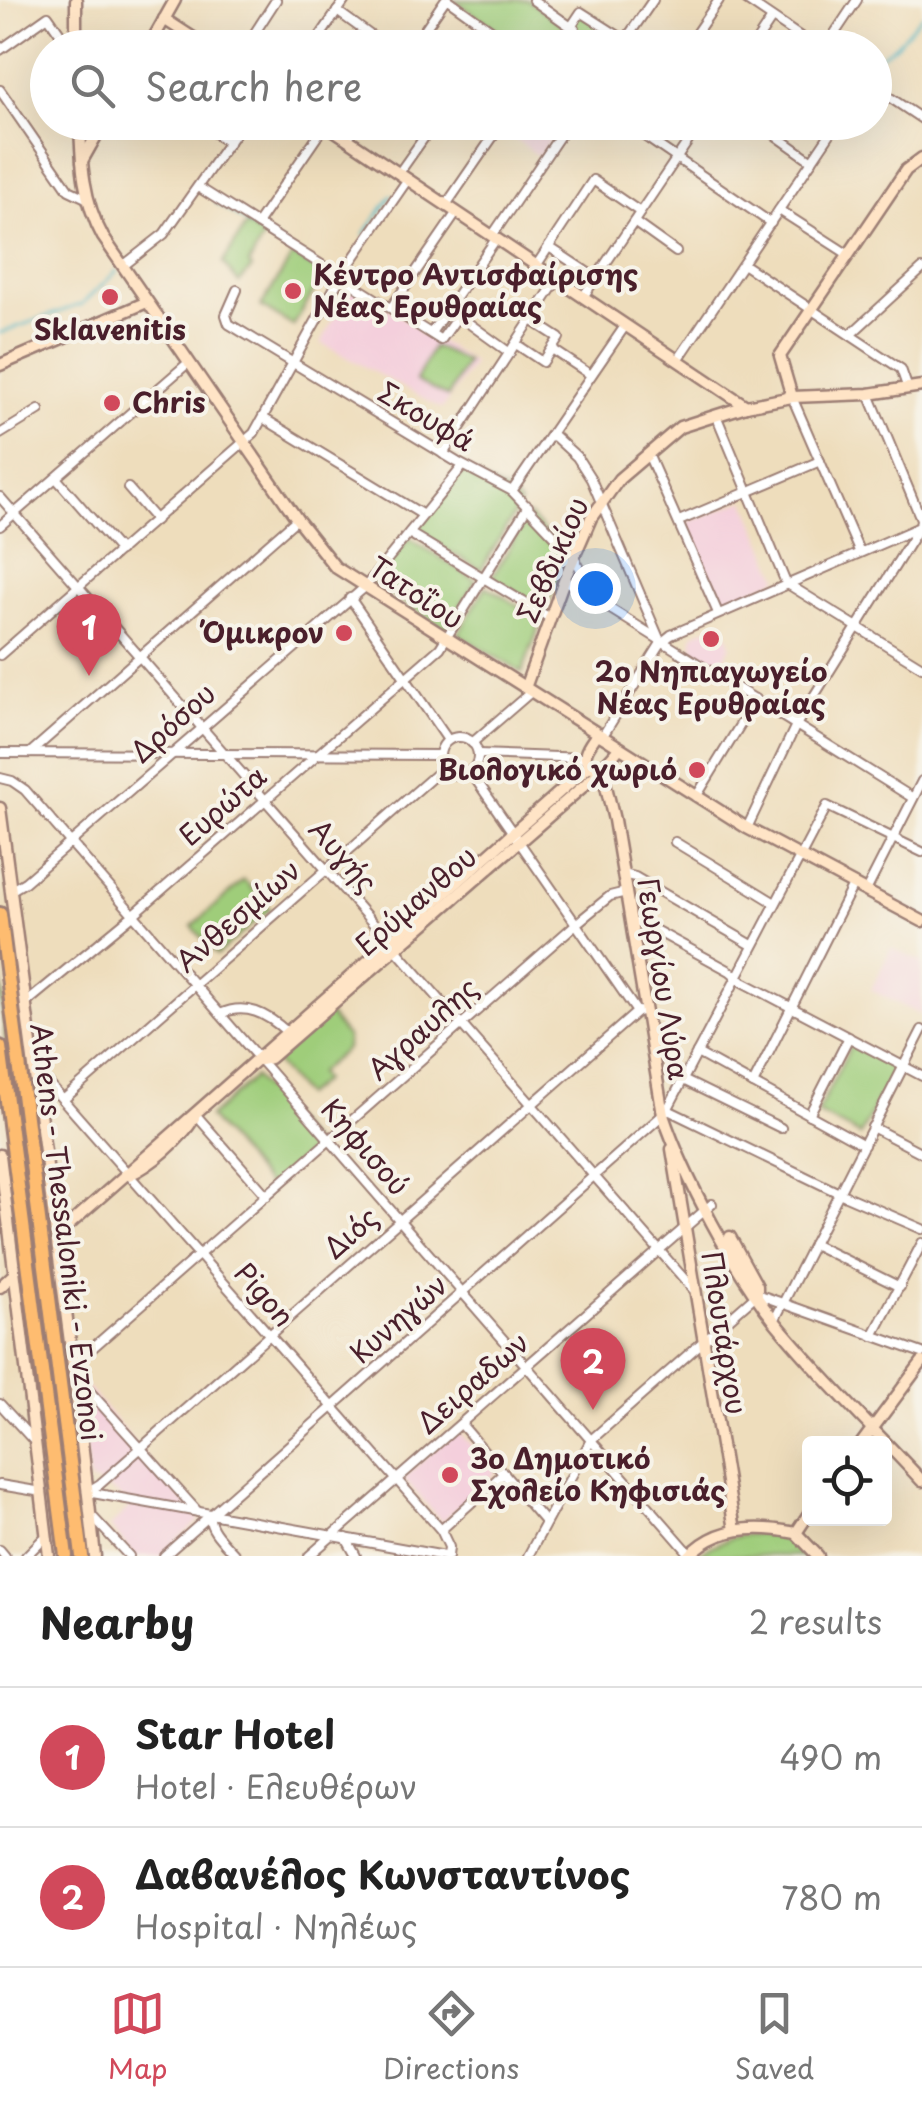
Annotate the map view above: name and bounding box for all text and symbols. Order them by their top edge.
search box [30,30,892,140]
text: Search here [145,57,362,114]
icon: search [65,58,120,113]
place label: Κέντρο Αντισφαίρισης Νέας Ερυθραίας [313,252,638,327]
marker: Κέντρο Αντισφαίρισης Νέας Ερυθραίας [282,280,304,302]
marker: Sklavenitis [99,286,121,308]
place label: Sklavenitis [34,307,186,350]
street label: Σκουφά [370,370,483,461]
place label: Chris [132,380,206,423]
marker: Chris [101,392,123,414]
street label: Σεβδικίου [505,490,598,629]
street label: Τατοΐου [361,545,473,639]
your location [570,563,621,614]
pin: 1 [56,594,122,676]
place label: Όμικρον [199,610,324,653]
marker: Όμικρον [333,622,355,644]
marker: 2ο Νηπιαγωγείο Νέας Ερυθραίας [700,628,722,650]
place label: 2ο Νηπιαγωγείο Νέας Ερυθραίας [595,649,828,724]
street label: Δρόσου [120,672,224,772]
place label: Βιολογικό χωριό [438,747,677,790]
street label: Ευρώτα [169,754,275,855]
marker: Βιολογικό χωριό [686,759,708,781]
street label: Αυγής [300,809,388,901]
street label: Ερύμανθου [345,835,485,965]
street label: Ανθεσμίων [165,848,309,982]
street label: Γεωργίου Λύρα [627,874,702,1083]
street label: Αγραυλης [357,966,487,1089]
street label: Athens - Thessaloniki - Evzonoi [21,1020,114,1443]
street label: Κηφισού [312,1088,421,1204]
street label: Διός [313,1196,387,1268]
street label: Πλουτάρχου [691,1248,760,1417]
street label: Pigon [225,1252,305,1336]
street label: Κυνηγών [340,1263,457,1373]
street label: Δειραδων [406,1321,538,1443]
pin: 2 [560,1328,626,1410]
place label: 3ο Δημοτικό Σχολείο Κηφισιάς [470,1436,725,1511]
map controls [802,1436,892,1526]
button: locate [802,1436,892,1526]
marker: 3ο Δημοτικό Σχολείο Κηφισιάς [439,1464,461,1486]
text: Nearby [40,1590,194,1653]
text: 2 results [749,1597,882,1645]
text: Star Hotel [135,1705,335,1762]
text: 1 [65,1733,80,1781]
text: 490 m [779,1733,882,1781]
text: Hotel · Ελευθέρων [135,1762,417,1810]
text: Δαβανέλος Κωνσταντίνος [135,1845,630,1902]
text: 2 [61,1873,84,1921]
text: 780 m [781,1873,882,1921]
text: Hospital · Νηλέως [135,1902,418,1950]
tab: Map [108,1986,168,2089]
tab: Directions [383,1986,519,2089]
tab: Saved [735,1986,814,2089]

